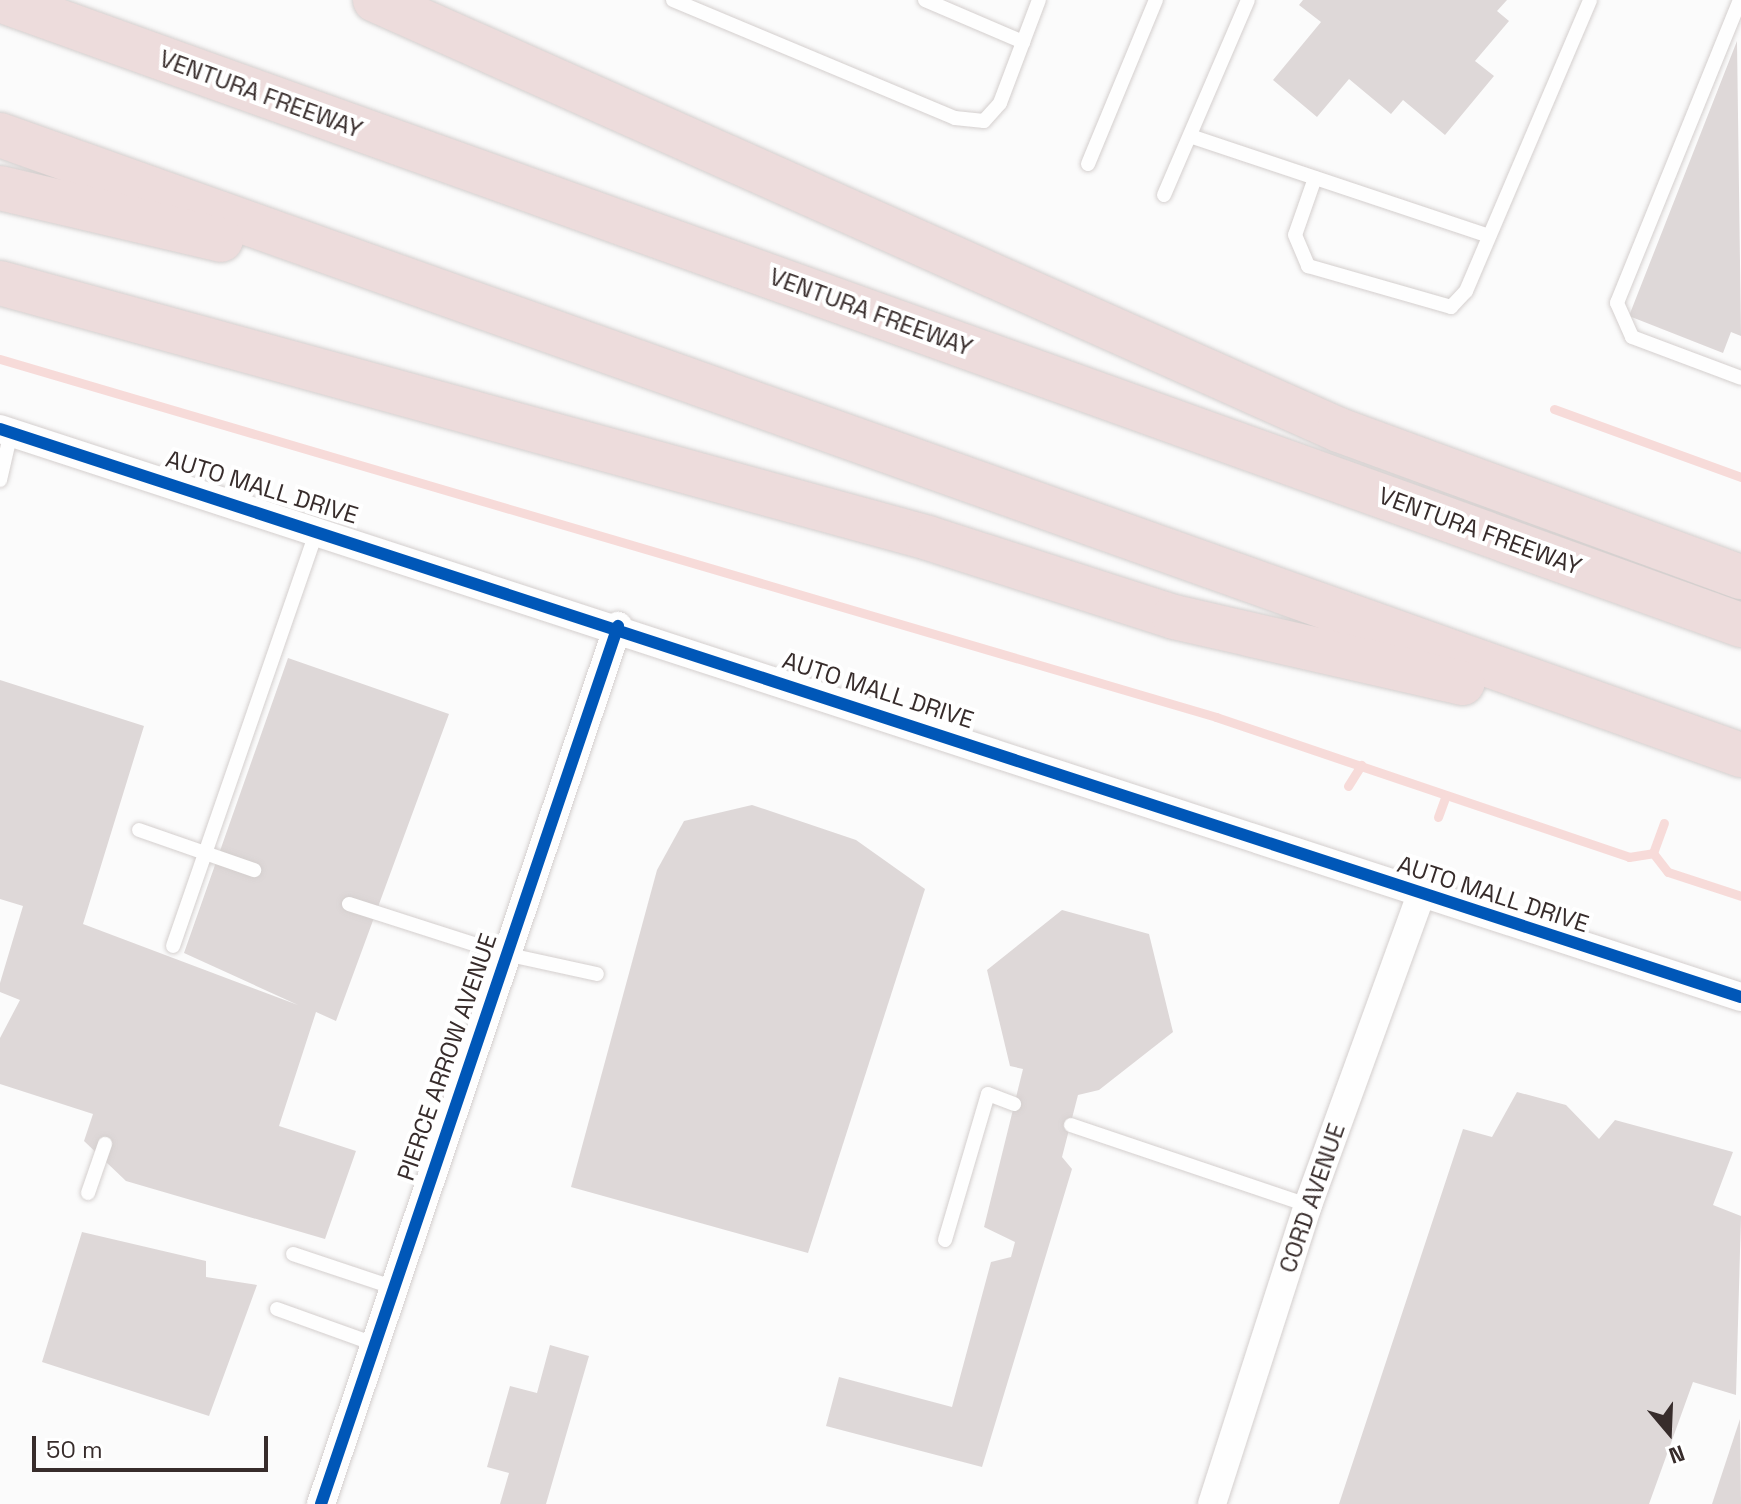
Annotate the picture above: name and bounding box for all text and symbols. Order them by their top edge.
street label: VENTURA FREEWAY [155,44,367,144]
street label: VENTURA FREEWAY [765,262,977,362]
street label: AUTO MALL DRIVE [162,444,362,530]
street label: VENTURA FREEWAY [1374,481,1586,581]
street label: AUTO MALL DRIVE [778,645,978,735]
street label: AUTO MALL DRIVE [1393,849,1593,939]
street label: PIERCE ARROW AVENUE [391,929,503,1185]
street label: CORD AVENUE [1273,1119,1351,1277]
north arrow [1629,1392,1709,1472]
scale bar [36,1420,272,1470]
text: 50 m [46,1434,103,1465]
text: N [1665,1439,1688,1470]

